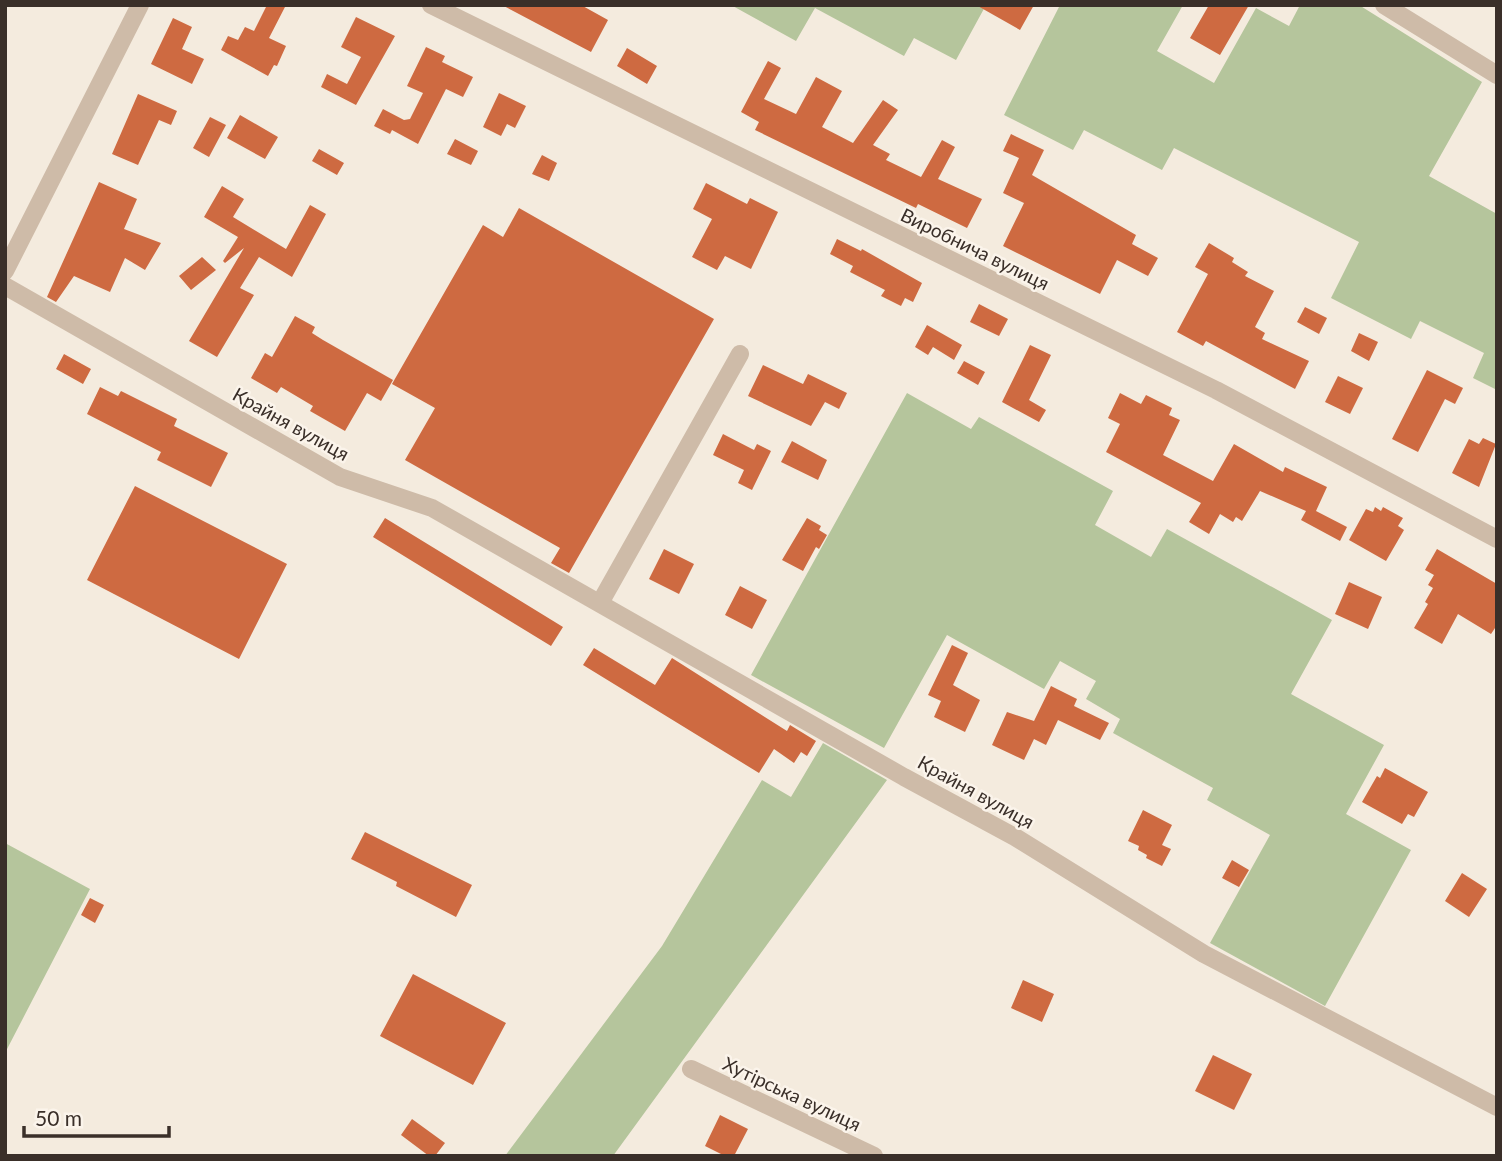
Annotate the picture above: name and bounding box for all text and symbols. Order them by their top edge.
street label: Виробнича вулиця [897,203,1053,294]
street label: Крайня вулиця [229,382,353,465]
street label: Крайня вулиця [914,750,1038,833]
street label: Хутірська вулиця [720,1052,865,1136]
scale bar [24,1094,170,1138]
text: 50 m [35,1105,82,1130]

